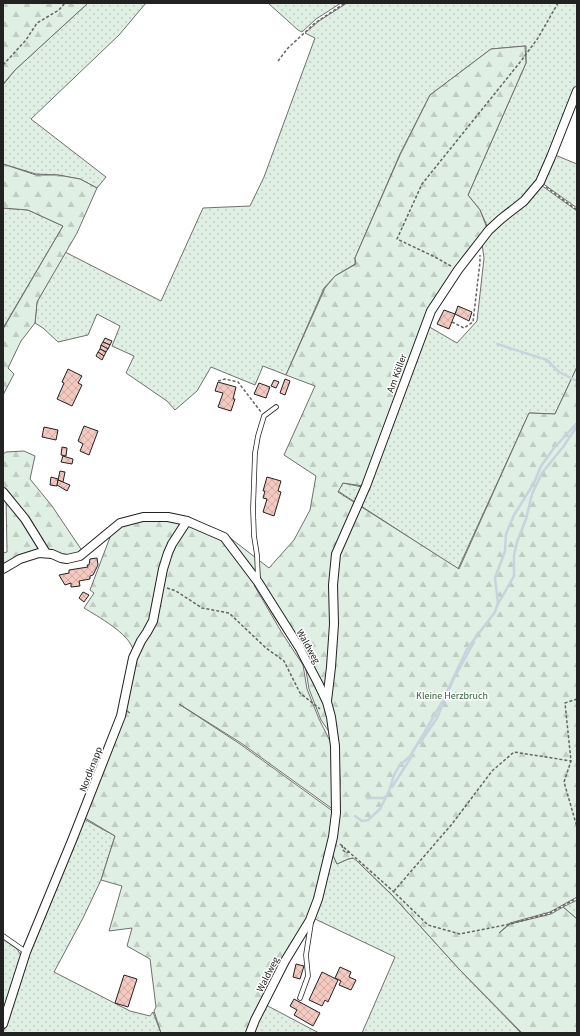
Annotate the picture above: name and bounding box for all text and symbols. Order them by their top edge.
street label: Am Köller [383,351,411,395]
street label: Waldweg [293,627,323,666]
park label: Kleine Herzbruch [416,689,488,703]
street label: Nordknapp [76,744,106,794]
street label: Waldweg [253,954,283,995]

